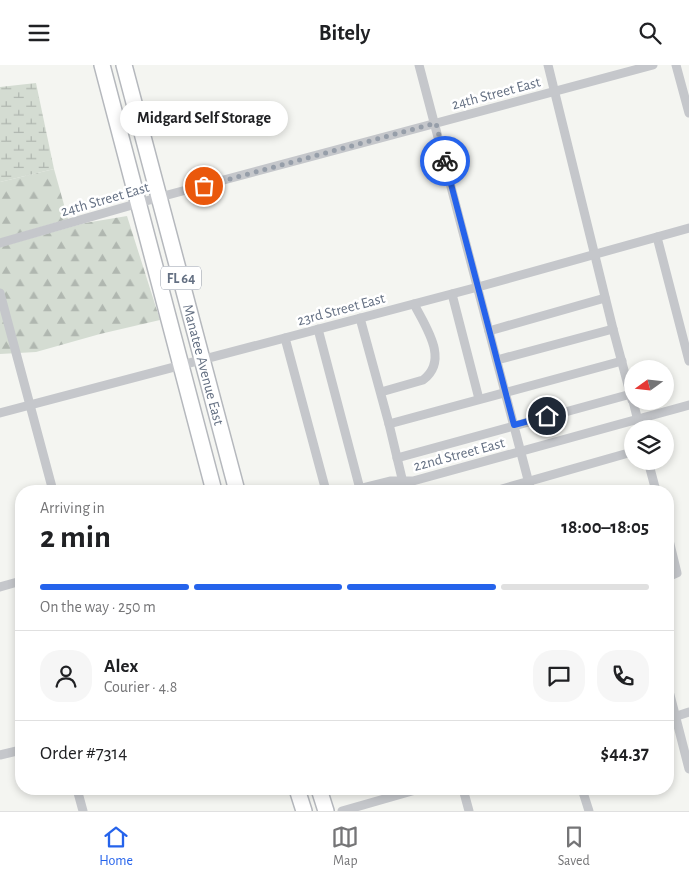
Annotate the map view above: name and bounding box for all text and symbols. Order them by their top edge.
icon: menu [25,19,53,47]
icon: search [636,19,664,47]
text: Bitely [319,22,370,44]
street label: 24th Street East [450,74,542,113]
callout: Midgard Self Storage [120,101,288,136]
text: Midgard Self Storage [137,110,271,126]
courier [420,136,470,186]
icon: bike [431,147,459,175]
pin [183,165,225,207]
icon: bag [190,172,218,200]
street label: 24th Street East [59,180,151,219]
road number: FL 64 [161,267,201,289]
street label: 23rd Street East [296,291,387,328]
street label: Manatee Avenue East [180,303,226,427]
north arrow [624,360,674,410]
map controls [624,360,674,470]
pin [526,395,568,437]
icon: home [533,402,561,430]
button: layers [624,420,674,470]
street label: 22nd Street East [412,435,506,474]
text: Arriving in [40,500,105,516]
text: 18:00–18:05 [561,518,649,537]
text: 2 min [40,521,111,553]
text: On the way · 250 m [40,599,156,615]
button: person [40,650,92,702]
button: chat [533,650,585,702]
button: phone [597,650,649,702]
text: Alex [104,657,138,676]
text: Courier · 4.8 [104,679,177,695]
text: Order #7314 [40,744,127,763]
text: $44.37 [601,744,649,763]
tab: Home [99,823,133,870]
tab: Map [331,823,359,870]
tab: Saved [558,823,590,870]

